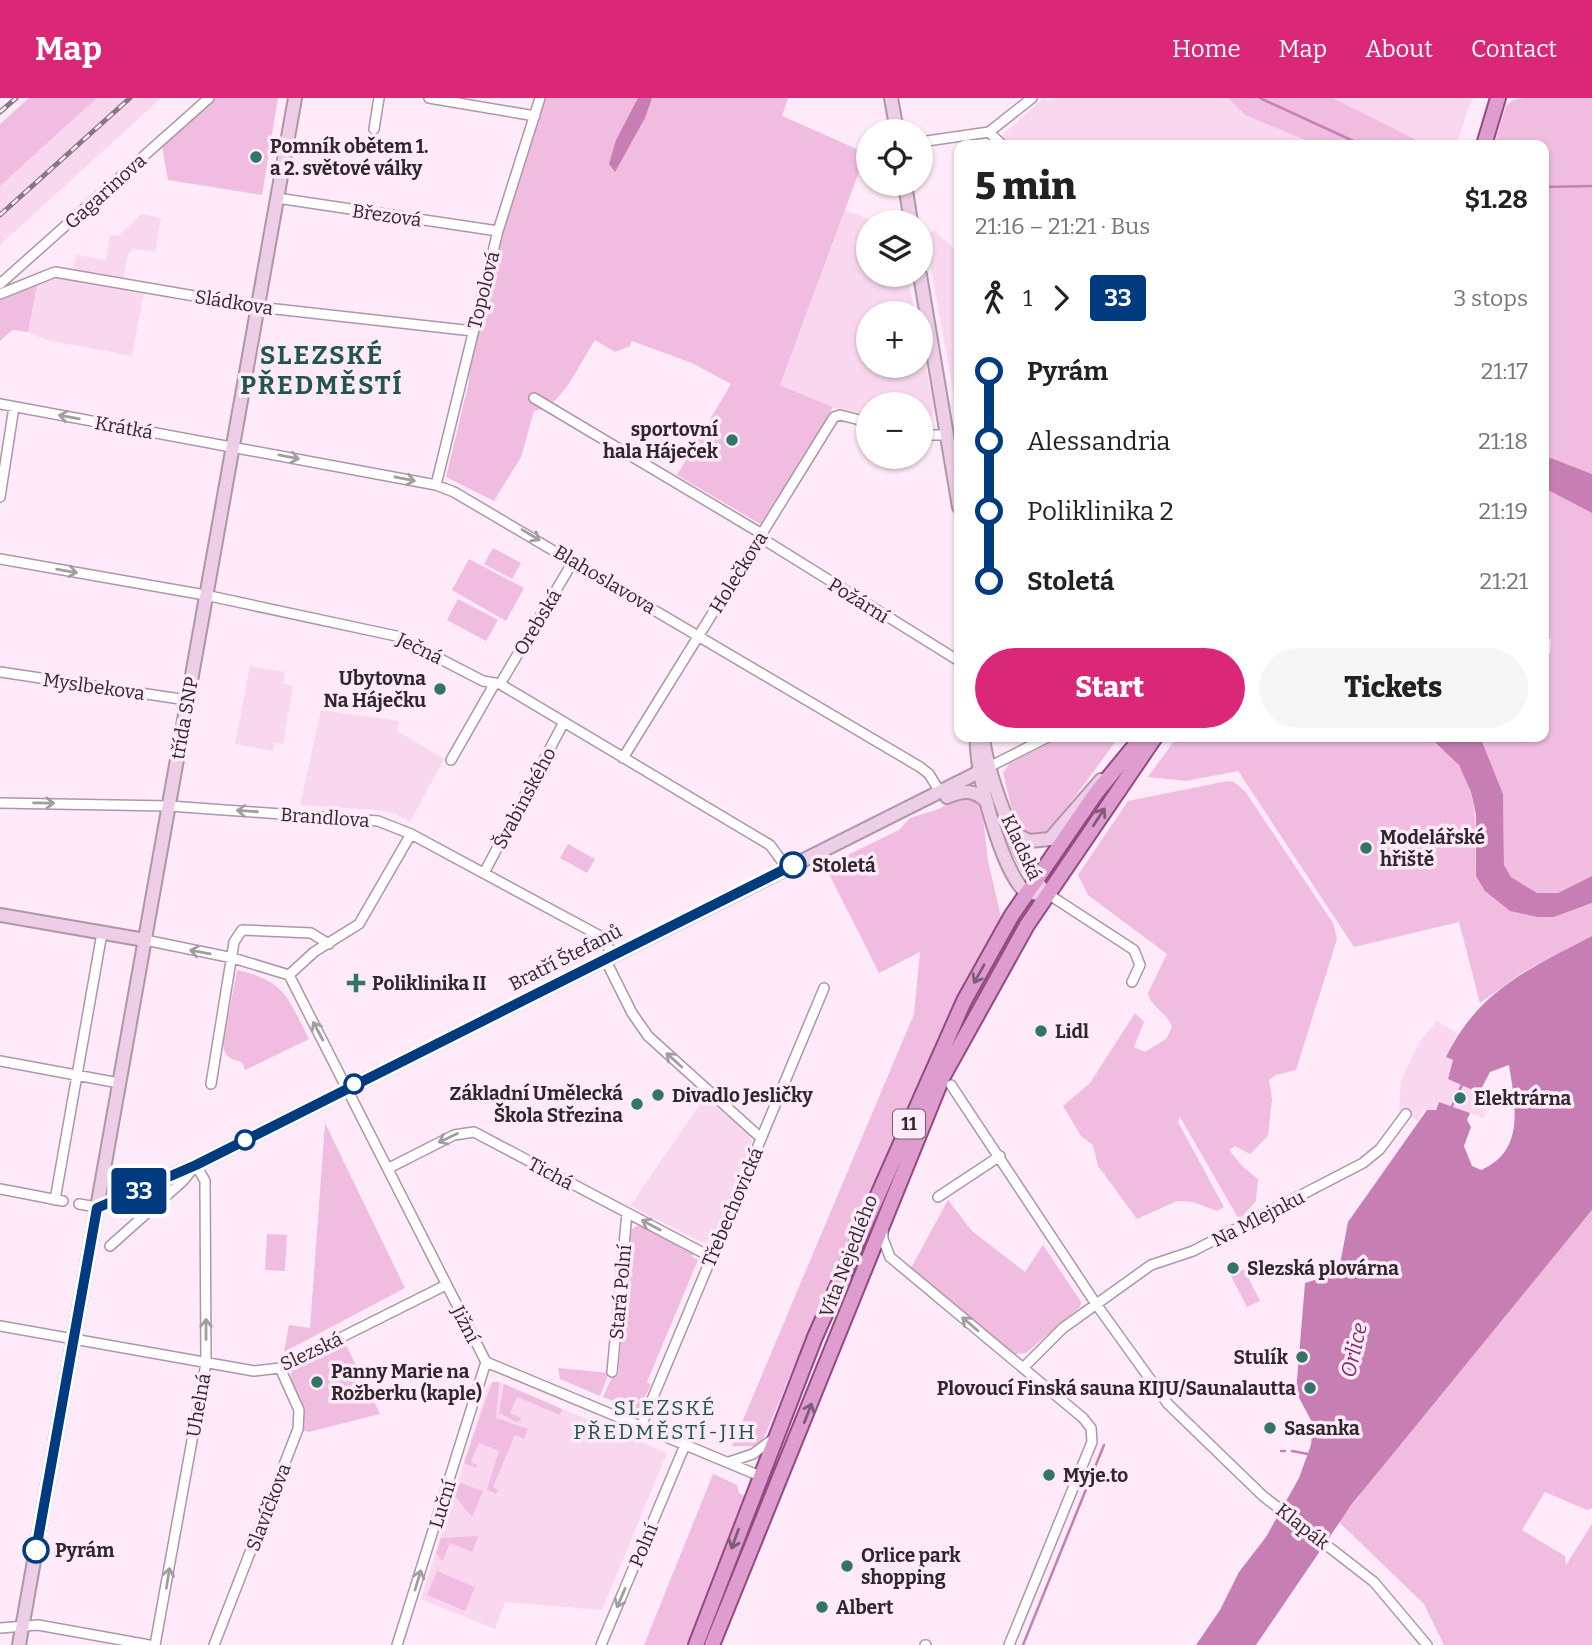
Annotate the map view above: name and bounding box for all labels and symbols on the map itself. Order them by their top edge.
place label: Pomník obětem 1. a 2. světové války [270,135,428,180]
street label: Gagarinova [60,149,151,234]
marker: Pomník obětem 1. a 2. světové války [248,149,264,165]
street label: Březová [351,199,424,232]
street label: Topolová [463,248,504,331]
street label: Sládkova [193,285,275,320]
district label: SLEZSKÉ PŘEDMĚSTÍ [240,339,404,401]
one-way arrow [58,410,81,423]
street label: Krátká [93,411,155,444]
place label: sportovní hala Háječek [603,418,719,463]
marker: sportovní hala Háječek [724,432,740,448]
one-way arrow [277,451,300,464]
one-way arrow [393,473,416,486]
street label: Holečkova [704,527,773,617]
one-way arrow [521,528,541,542]
street label: Blahoslavova [550,540,660,619]
one-way arrow [55,565,78,578]
street label: Požární [824,573,894,628]
street label: Orebská [509,585,566,659]
street label: Ječná [392,627,447,670]
place label: Ubytovna Na Háječku [323,667,426,712]
street label: Myslbekova [42,668,147,705]
street label: třída SNP [166,675,203,761]
marker: Ubytovna Na Háječku [432,681,448,697]
street label: Švabinského [488,743,561,853]
one-way arrow [32,797,55,810]
street label: Brandlova [280,803,371,832]
one-way arrow [236,804,259,817]
one-way arrow [1092,808,1107,827]
street label: Kladská [996,811,1047,884]
place label: Modelářské hřiště [1380,826,1485,871]
marker: Modelářské hřiště [1358,840,1374,856]
marker: Stoletá [780,852,806,878]
place label: Stoletá [812,854,876,877]
street label: Bratří Štefanů [505,919,626,996]
one-way arrow [189,945,212,958]
one-way arrow [972,963,985,984]
place label: Poliklinika II [372,972,486,995]
marker: Poliklinika II [346,973,366,993]
place label: Lidl [1055,1020,1089,1043]
one-way arrow [311,1022,325,1042]
marker: Lidl [1033,1023,1049,1039]
one-way arrow [665,1052,683,1068]
unlabelled marker [344,1074,364,1094]
place label: Základní Umělecká Škola Střezina [450,1082,623,1127]
place label: Divadlo Jesličky [672,1084,813,1107]
marker: Divadlo Jesličky [650,1087,666,1103]
place label: Elektrárna [1474,1087,1572,1110]
marker: Elektrárna [1452,1090,1468,1106]
marker: Základní Umělecká Škola Střezina [629,1096,645,1112]
road number: 11 [893,1110,925,1139]
unlabelled marker [235,1130,255,1150]
one-way arrow [438,1132,459,1146]
street label: Třebechovická [697,1143,768,1271]
street label: Tichá [524,1152,578,1195]
line badge: 33 [108,1168,170,1214]
street label: Na Mlejnku [1208,1185,1309,1252]
street label: Víta Nejedlého [815,1192,882,1321]
one-way arrow [641,1218,662,1232]
street label: Stará Polní [605,1243,636,1341]
place label: Slezská plovárna [1247,1257,1399,1280]
marker: Slezská plovárna [1225,1260,1241,1276]
street label: Jižní [446,1301,485,1347]
one-way arrow [962,1316,980,1332]
one-way arrow [199,1318,213,1341]
water label: Orlice [1335,1320,1373,1380]
street label: Slezská [276,1327,346,1376]
place label: Stulík [1234,1346,1289,1369]
marker: Stulík [1294,1349,1310,1365]
place label: Panny Marie na Rožberku (kaple) [331,1360,482,1405]
street label: Uhelná [182,1371,216,1439]
marker: Panny Marie na Rožberku (kaple) [309,1374,325,1390]
place label: Plovoucí Finská sauna KIJU/Saunalautta [937,1377,1296,1400]
marker: Plovoucí Finská sauna KIJU/Saunalautta [1302,1380,1318,1396]
district label: SLEZSKÉ PŘEDMĚSTÍ-JIH [573,1395,757,1445]
one-way arrow [802,1402,815,1424]
place label: Sasanka [1284,1417,1360,1440]
marker: Sasanka [1262,1420,1278,1436]
street label: Slavíčkova [241,1459,296,1554]
place label: Myje.to [1063,1464,1128,1487]
marker: Myje.to [1041,1467,1057,1483]
street label: Luční [424,1477,461,1531]
street label: Klapák [1271,1498,1334,1555]
street label: Polní [624,1520,663,1570]
one-way arrow [728,1528,740,1550]
marker: Pyrám [23,1537,49,1563]
place label: Pyrám [55,1539,114,1562]
place label: Orlice park shopping [861,1544,961,1589]
marker: Orlice park shopping [839,1558,855,1574]
one-way arrow [162,1567,175,1590]
one-way arrow [412,1569,425,1591]
one-way arrow [613,1586,626,1608]
place label: Albert [836,1596,894,1619]
marker: Albert [814,1599,830,1615]

